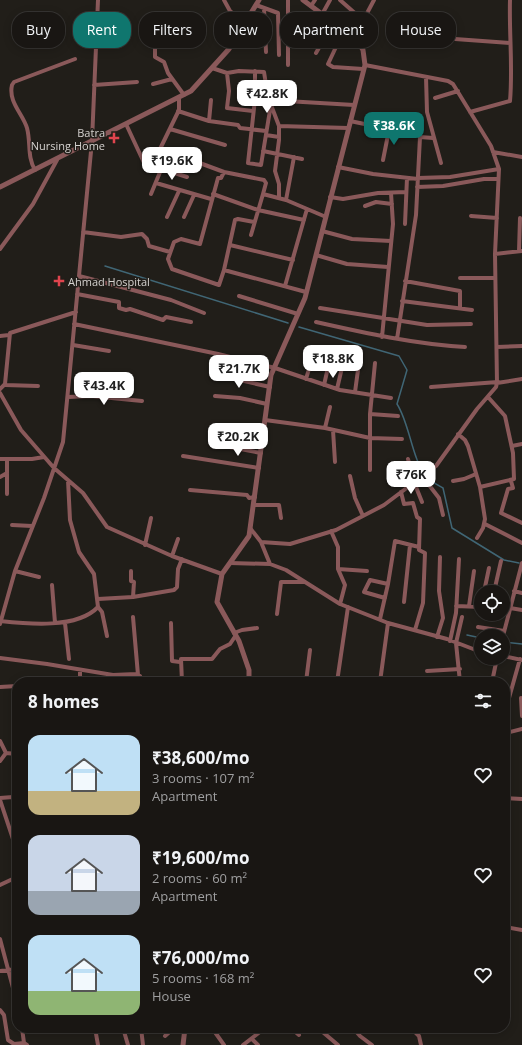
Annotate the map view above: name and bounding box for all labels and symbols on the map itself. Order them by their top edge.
pin: ₹42.8K [234,80,300,114]
pin: ₹38.6K [361,112,427,146]
place label: Batra Nursing Home [31,125,105,153]
marker: Batra Nursing Home [108,132,120,144]
pin: ₹19.6K [139,147,205,181]
place label: Ahmad Hospital [68,274,150,289]
marker: Ahmad Hospital [53,275,65,287]
pin: ₹18.8K [300,345,366,379]
pin: ₹21.7K [206,355,272,389]
pin: ₹43.4K [71,372,137,406]
pin: ₹20.2K [205,423,271,457]
pin: ₹76K [387,461,435,495]

